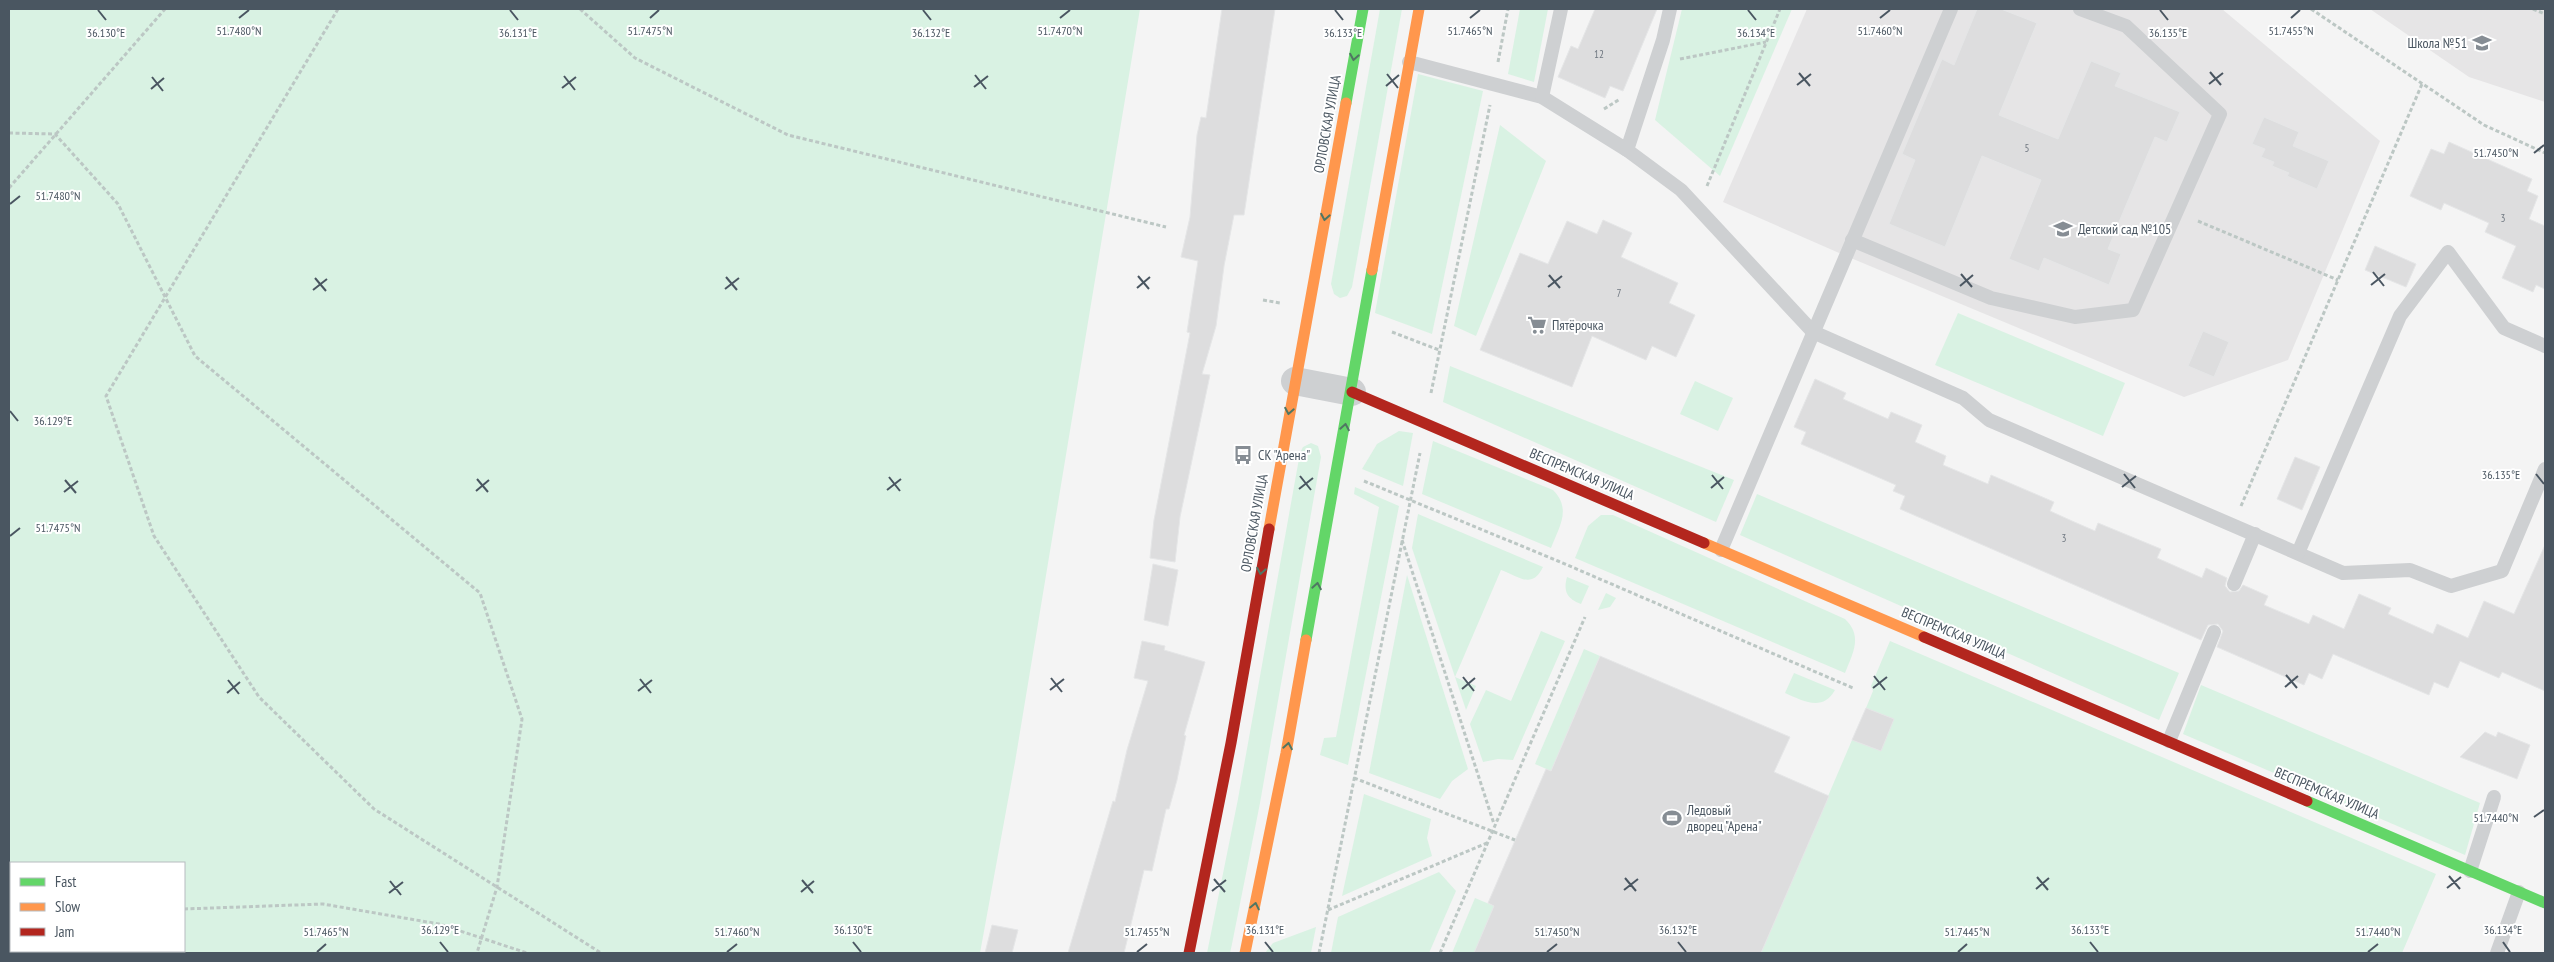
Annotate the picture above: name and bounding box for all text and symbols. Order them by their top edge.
text: 51.7480°N [216,23,262,38]
text: 51.7475°N [627,23,673,38]
text: 51.7470°N [1037,23,1083,38]
text: 51.7465°N [1447,23,1493,38]
text: 51.7460°N [1857,23,1903,38]
text: 51.7455°N [2268,23,2314,38]
text: 36.130°E [87,25,125,40]
text: 36.131°E [499,25,537,40]
text: 36.132°E [912,25,950,40]
text: 36.133°E [1324,25,1362,40]
text: 36.134°E [1737,25,1775,40]
text: 36.135°E [2149,25,2187,40]
school or university icon: Школа №51 [2471,32,2493,54]
place label: Школа №51 [2407,34,2467,52]
house number: 12 [1594,47,1604,61]
one-way arrow [1350,52,1360,61]
street label: ОРЛОВСКАЯ УЛИЦА [1310,73,1345,174]
house number: 5 [2025,141,2030,155]
text: 51.7450°N [2473,145,2519,160]
text: 51.7480°N [35,188,81,203]
house number: 3 [2501,211,2506,225]
one-way arrow [1320,212,1331,221]
school or university icon: Детский сад №105 [2052,218,2074,240]
place label: Детский сад №105 [2078,220,2171,238]
house number: 7 [1617,286,1622,300]
supermarket icon: Пятёрочка [1526,314,1548,336]
place label: Пятёрочка [1552,316,1604,334]
one-way arrow [1285,406,1295,415]
text: 36.129°E [34,413,72,428]
one-way arrow [1340,422,1350,431]
bus stop icon: СК "Арена" [1232,444,1254,466]
street label: ВЕСПРЕМСКАЯ УЛИЦА [1527,444,1637,504]
place label: СК "Арена" [1258,446,1310,464]
text: 36.135°E [2482,467,2520,482]
street label: ОРЛОВСКАЯ УЛИЦА [1237,472,1272,573]
text: 51.7475°N [35,520,81,535]
house number: 3 [2062,531,2067,545]
one-way arrow [1256,566,1267,575]
one-way arrow [1311,582,1321,591]
street label: ВЕСПРЕМСКАЯ УЛИЦА [1899,603,2009,663]
one-way arrow [1282,742,1292,751]
street label: ВЕСПРЕМСКАЯ УЛИЦА [2272,763,2382,823]
place label: Ледовый дворец "Арена" [1686,801,1762,835]
sports icon: Ледовый дворец "Арена" [1661,807,1683,829]
text: 51.7440°N [2473,810,2519,825]
legend [10,862,185,952]
text: Fast [55,872,76,891]
text: Slow [55,897,80,916]
one-way arrow [1249,901,1260,910]
text: Jam [54,922,74,941]
text: 36.129°E [421,922,459,937]
text: 36.130°E [834,922,872,937]
text: 36.131°E [1246,922,1284,937]
text: 36.132°E [1659,922,1697,937]
text: 36.133°E [2071,922,2109,937]
text: 36.134°E [2484,922,2522,937]
text: 51.7465°N [303,924,349,939]
text: 51.7460°N [714,924,760,939]
text: 51.7455°N [1124,924,1170,939]
text: 51.7450°N [1534,924,1580,939]
text: 51.7445°N [1944,924,1990,939]
text: 51.7440°N [2355,924,2401,939]

